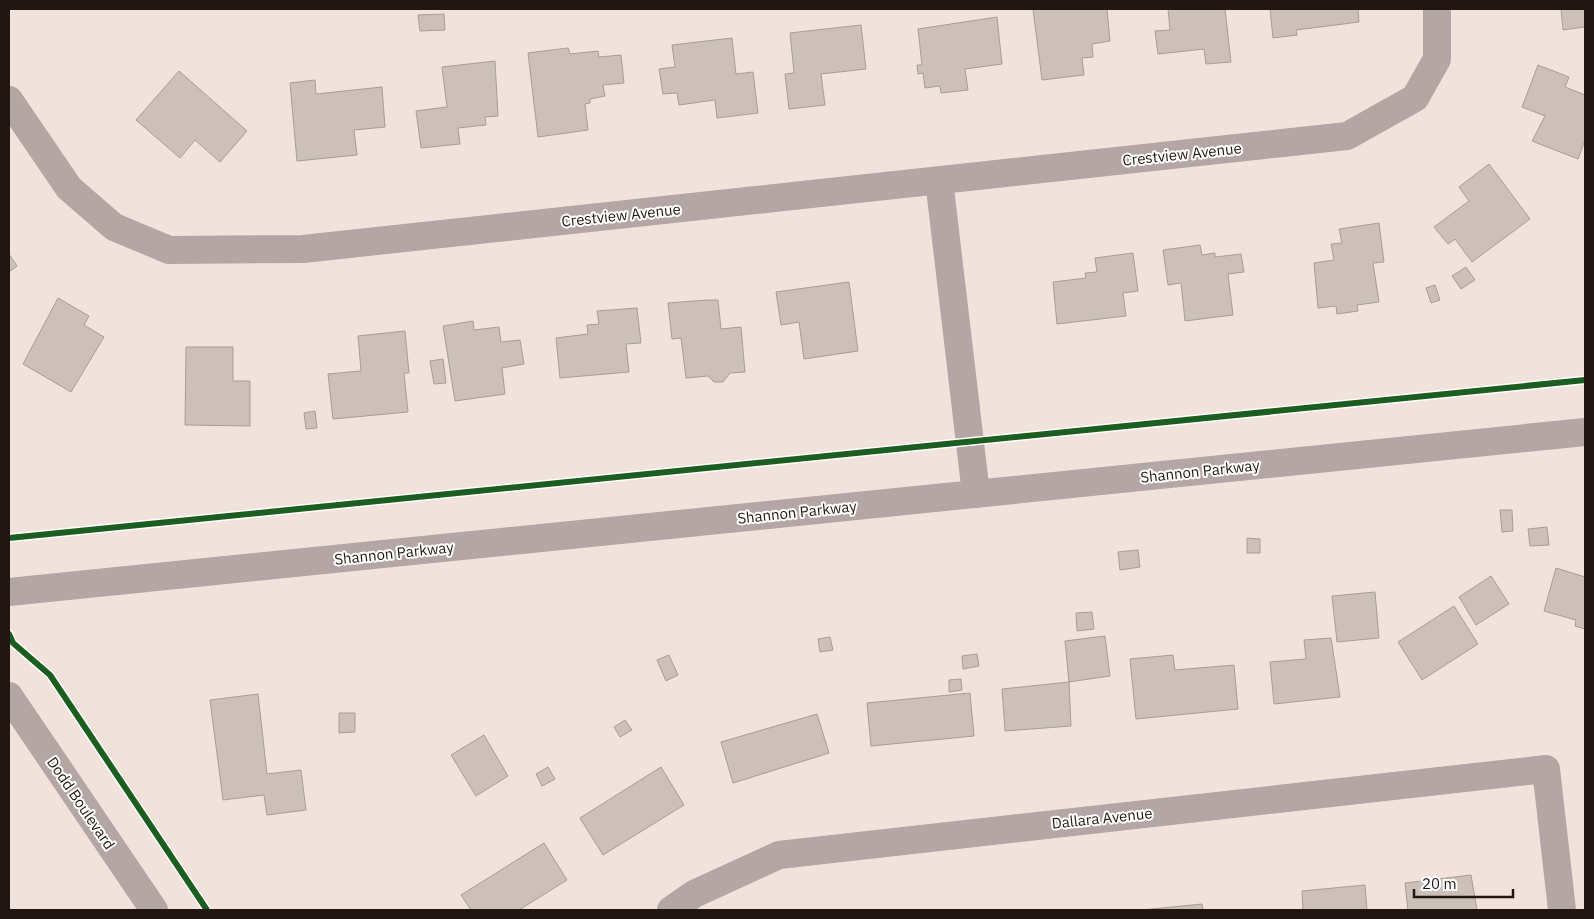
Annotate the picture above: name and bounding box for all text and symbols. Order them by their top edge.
street label: Crestview Avenue [1121,138,1243,170]
street label: Crestview Avenue [560,199,682,231]
street label: Shannon Parkway [1139,455,1261,487]
street label: Shannon Parkway [736,496,858,528]
street label: Shannon Parkway [333,537,455,569]
street label: Dodd Boulevard [43,753,119,853]
street label: Dallara Avenue [1051,803,1153,833]
scale bar [1414,866,1513,898]
text: 20 m [1422,874,1457,893]

